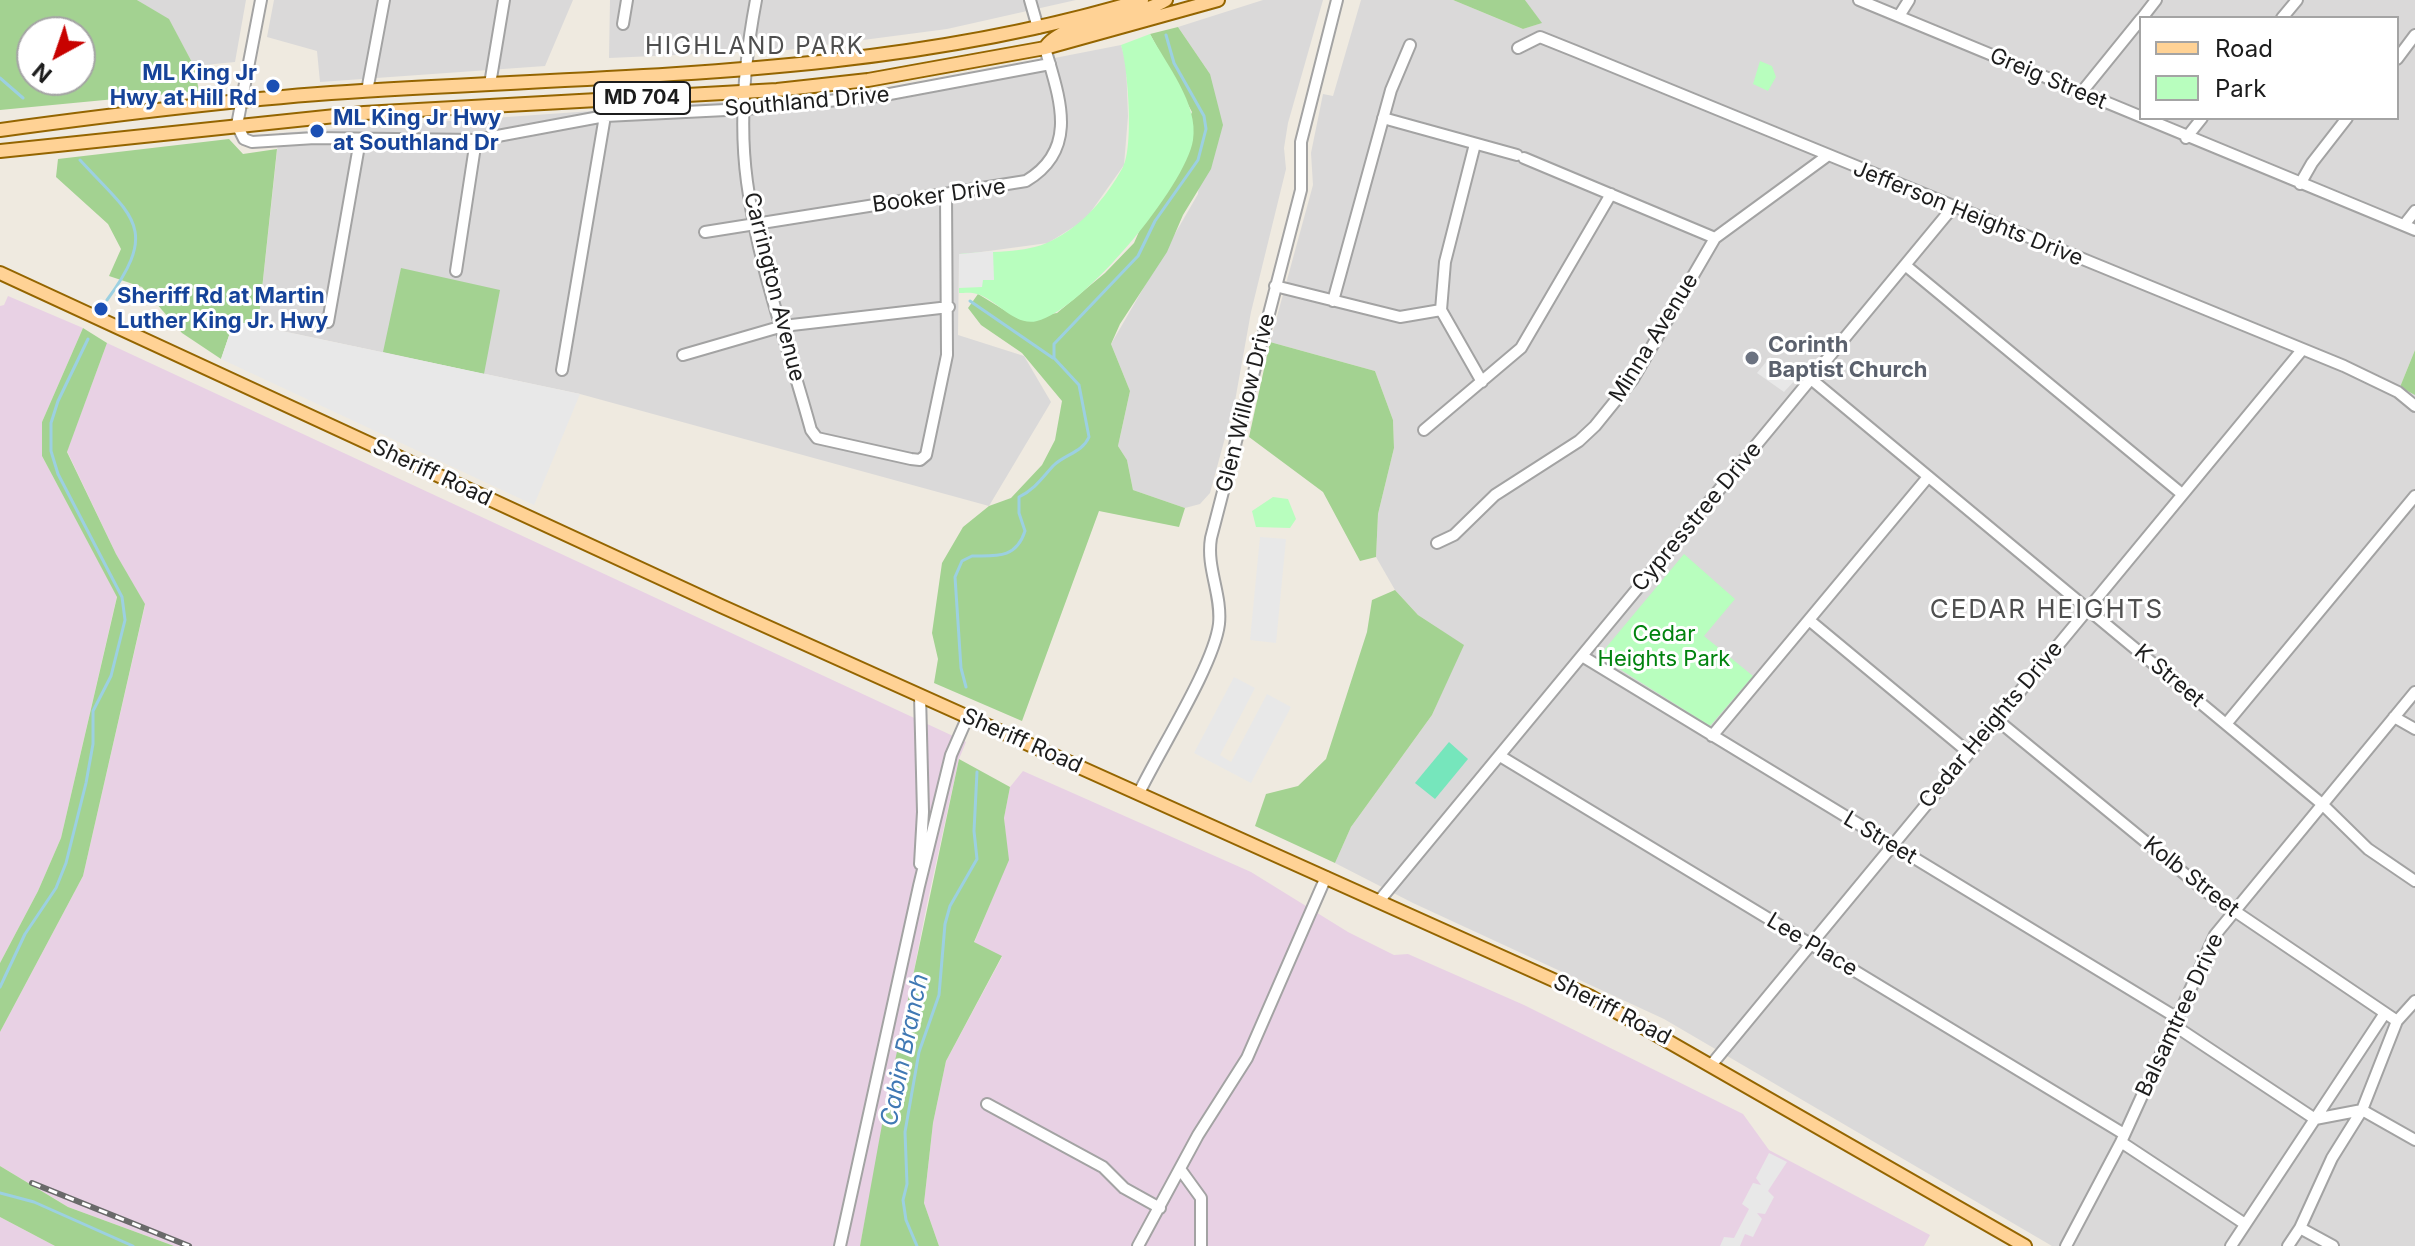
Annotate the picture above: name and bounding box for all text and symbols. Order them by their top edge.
north arrow [16,16,96,96]
legend [2139,16,2399,120]
district label: HIGHLAND PARK [645,33,865,61]
text: Road [2215,34,2273,63]
street label: Greig Street [1986,43,2110,115]
text: N [27,58,57,88]
place label: ML King Jr Hwy at Hill Rd [110,60,257,112]
text: Park [2215,74,2266,103]
marker: ML King Jr Hwy at Hill Rd [264,77,282,95]
road number: MD 704 [594,82,690,114]
street label: Southland Drive [723,82,891,122]
place label: ML King Jr Hwy at Southland Dr [333,105,501,156]
marker: ML King Jr Hwy at Southland Dr [308,122,326,140]
street label: Jefferson Heights Drive [1849,156,2087,272]
street label: Booker Drive [871,174,1007,218]
street label: Carrington Avenue [738,190,810,384]
street label: Minna Avenue [1604,269,1704,407]
place label: Sheriff Rd at Martin Luther King Jr. Hwy [117,283,328,334]
marker: Sheriff Rd at Martin Luther King Jr. Hwy [92,300,110,318]
street label: Glen Willow Drive [1211,311,1281,495]
place label: Corinth Baptist Church [1768,332,1928,384]
marker: Corinth Baptist Church [1743,349,1761,367]
street label: Sheriff Road [368,434,496,512]
street label: Cypresstree Drive [1627,437,1767,597]
district label: CEDAR HEIGHTS [1930,594,2164,626]
park label: Cedar Heights Park [1598,621,1730,672]
street label: Cedar Heights Drive [1914,636,2068,814]
street label: K Street [2129,639,2209,713]
street label: Sheriff Road [958,703,1086,779]
street label: L Street [1839,806,1921,870]
street label: Kolb Street [2138,831,2244,923]
street label: Lee Place [1762,908,1862,982]
street label: Balsamtree Drive [2131,929,2229,1101]
street label: Sheriff Road [1549,969,1675,1051]
water label: Cabin Branch [875,971,935,1129]

